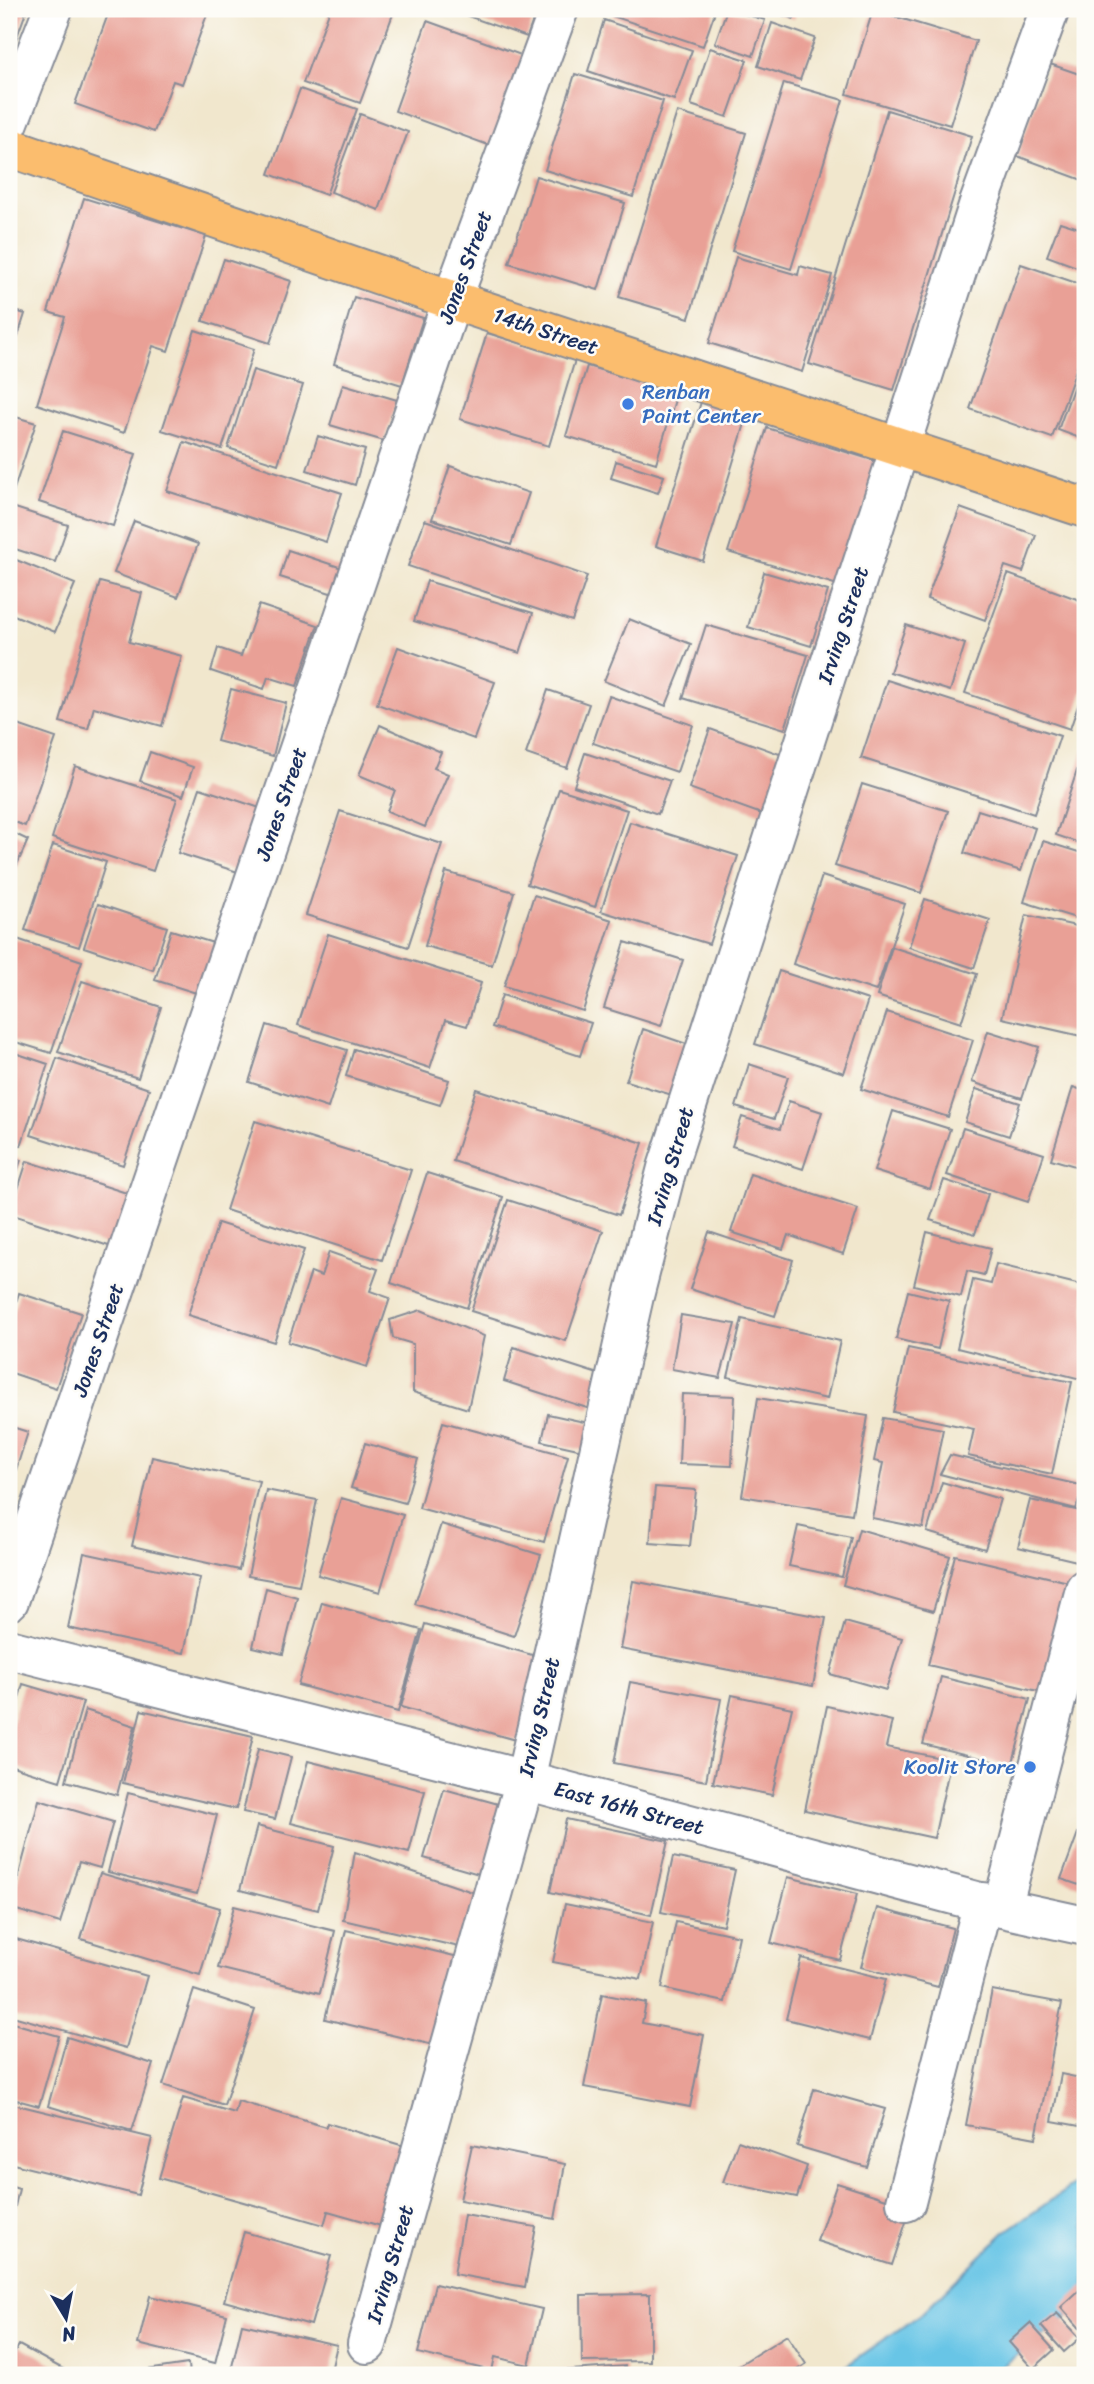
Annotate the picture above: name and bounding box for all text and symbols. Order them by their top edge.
street label: Jones Street [427,205,503,330]
street label: 14th Street [488,296,604,366]
place label: Renban Paint Center [642,373,762,435]
marker: Renban Paint Center [620,396,636,412]
street label: Irving Street [806,561,880,690]
street label: Jones Street [243,742,318,867]
street label: Irving Street [635,1102,705,1231]
street label: Jones Street [60,1278,135,1403]
street label: Irving Street [507,1653,571,1782]
place label: Koolit Store [904,1748,1016,1786]
marker: Koolit Store [1022,1759,1038,1775]
street label: East 16th Street [550,1770,708,1846]
street label: Irving Street [355,2200,425,2329]
north arrow [32,2282,102,2352]
text: N [59,2317,79,2352]

